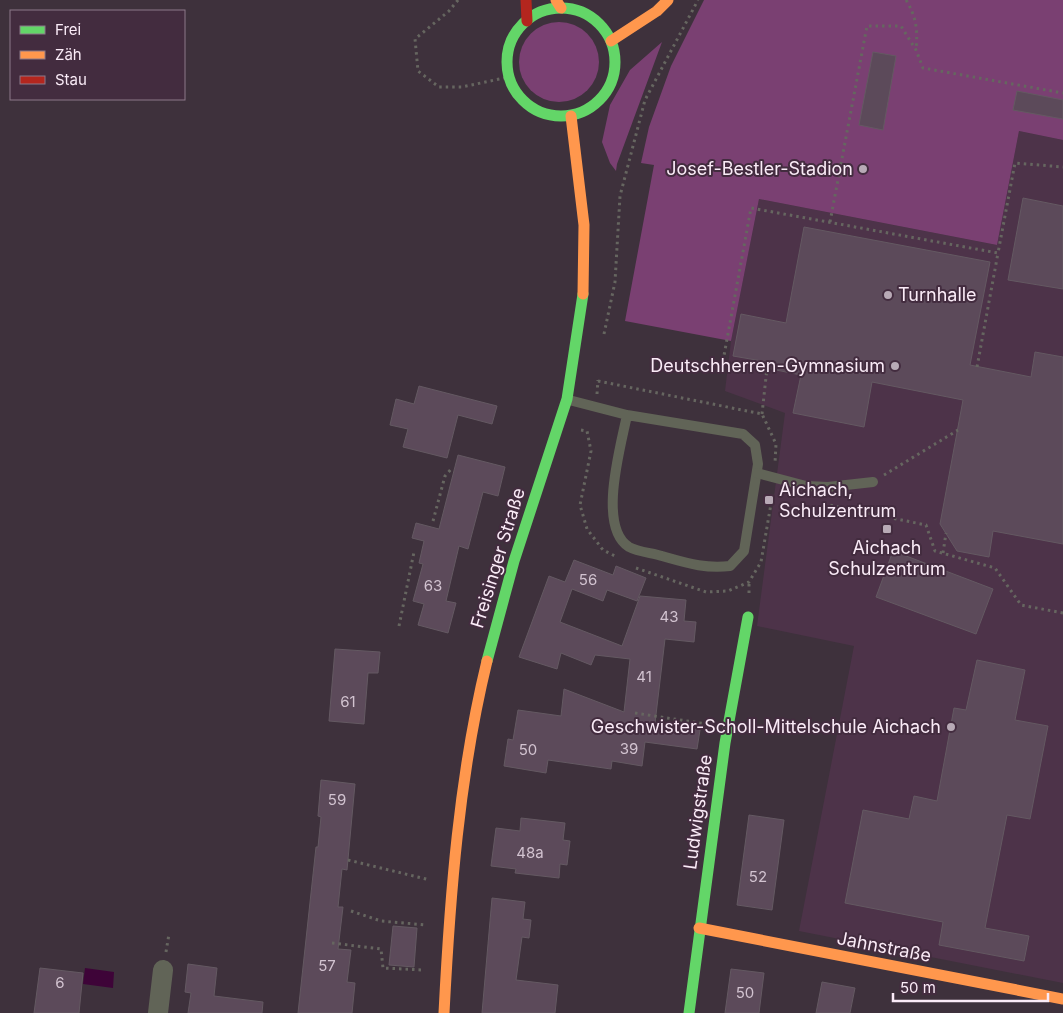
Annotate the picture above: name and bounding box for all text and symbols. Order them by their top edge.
legend [10,10,185,100]
text: Frei [55,20,81,39]
text: Zäh [55,45,82,64]
text: Stau [55,70,87,89]
place label: Josef-Bestler-Stadion [666,158,853,179]
marker: Josef-Bestler-Stadion [857,163,869,175]
place label: Turnhalle [898,284,977,305]
marker: Turnhalle [882,289,894,301]
place label: Deutschherren-Gymnasium [650,355,885,376]
marker: Deutschherren-Gymnasium [889,360,901,372]
place label: Aichach, Schulzentrum [779,479,896,521]
street label: Freisinger Straße [466,485,529,630]
marker: Aichach, Schulzentrum [763,494,775,506]
marker: Aichach Schulzentrum [881,523,893,535]
place label: Aichach Schulzentrum [828,537,946,579]
house number: 56 [579,570,597,589]
house number: 63 [424,576,442,595]
house number: 43 [660,607,678,626]
house number: 41 [636,667,652,686]
house number: 61 [340,692,356,711]
place label: Geschwister-Scholl-Mittelschule Aichach [591,716,941,737]
marker: Geschwister-Scholl-Mittelschule Aichach [945,721,957,733]
house number: 39 [620,739,638,758]
house number: 50 [519,740,537,759]
street label: Ludwigstraße [679,753,716,871]
house number: 59 [328,790,346,809]
house number: 48a [516,843,544,862]
house number: 52 [749,867,767,886]
street label: Jahnstraße [835,927,933,966]
house number: 57 [318,956,336,975]
scale bar [893,970,1048,1002]
house number: 6 [55,973,65,992]
text: 50 m [900,978,936,997]
house number: 50 [736,983,754,1002]

